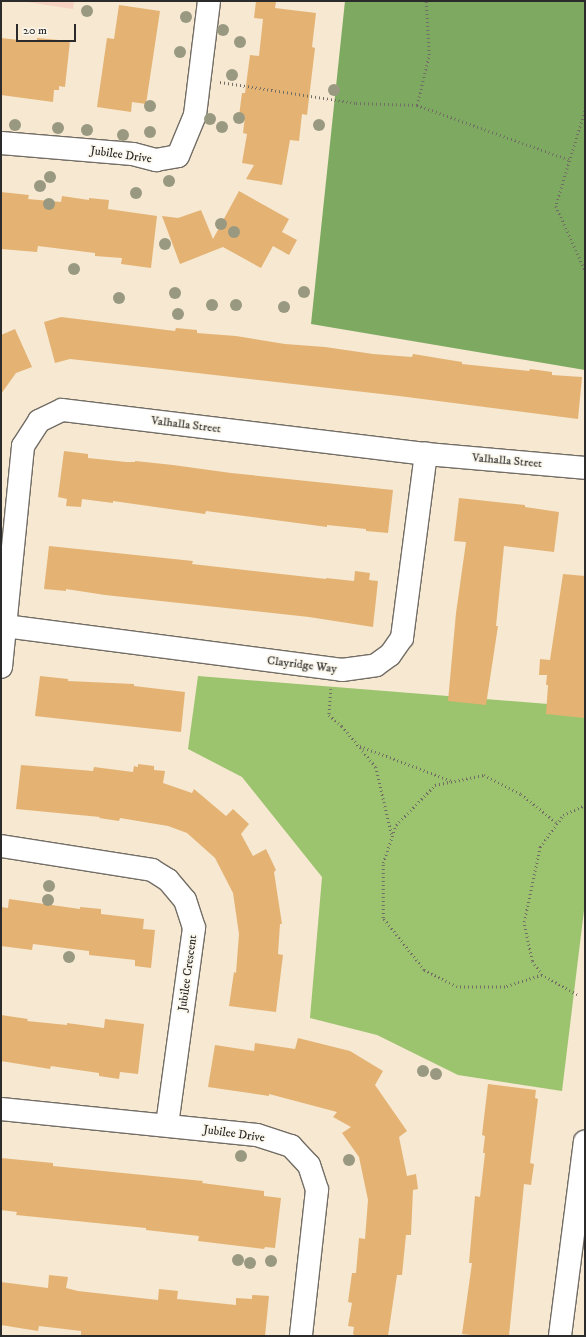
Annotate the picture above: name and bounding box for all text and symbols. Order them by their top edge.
scale bar [18,16,78,42]
text: 20 m [23,23,47,38]
street label: Jubilee Drive [89,144,153,166]
street label: Valhalla Street [150,414,222,436]
street label: Valhalla Street [471,451,543,471]
street label: Clayridge Way [266,654,338,676]
street label: Jubilee Crescent [176,934,200,1012]
street label: Jubilee Drive [202,1123,266,1145]

